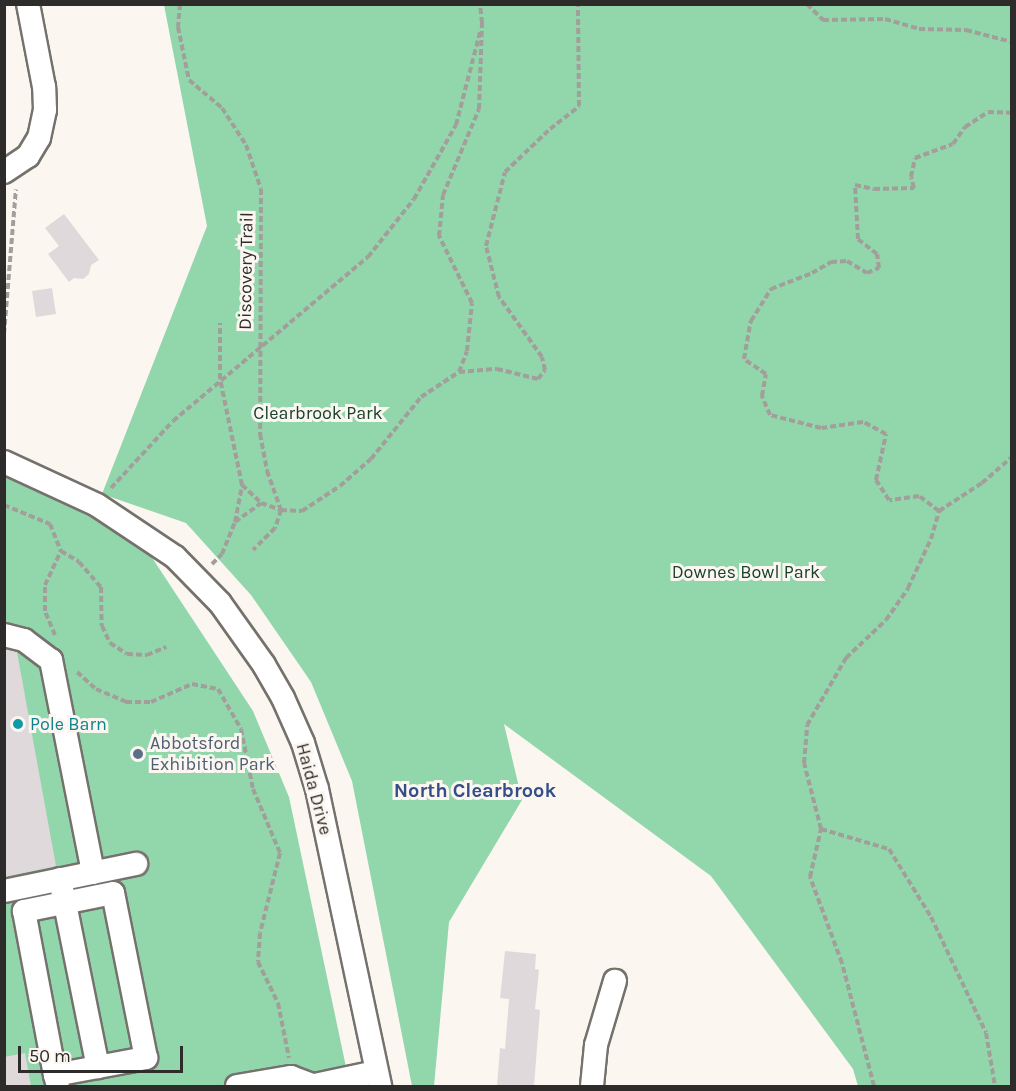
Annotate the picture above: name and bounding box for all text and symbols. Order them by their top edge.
street label: Discovery Trail [234,212,258,330]
park label: Clearbrook Park [253,402,383,424]
park label: Downes Bowl Park [672,561,820,583]
place label: Pole Barn [30,713,107,735]
marker: Pole Barn [11,717,25,731]
place label: Abbotsford Exhibition Park [150,733,275,776]
street label: Haida Drive [291,741,337,837]
marker: Abbotsford Exhibition Park [131,747,145,761]
district label: North Clearbrook [394,778,556,802]
scale bar [21,1034,186,1072]
text: 50 m [29,1045,71,1067]

